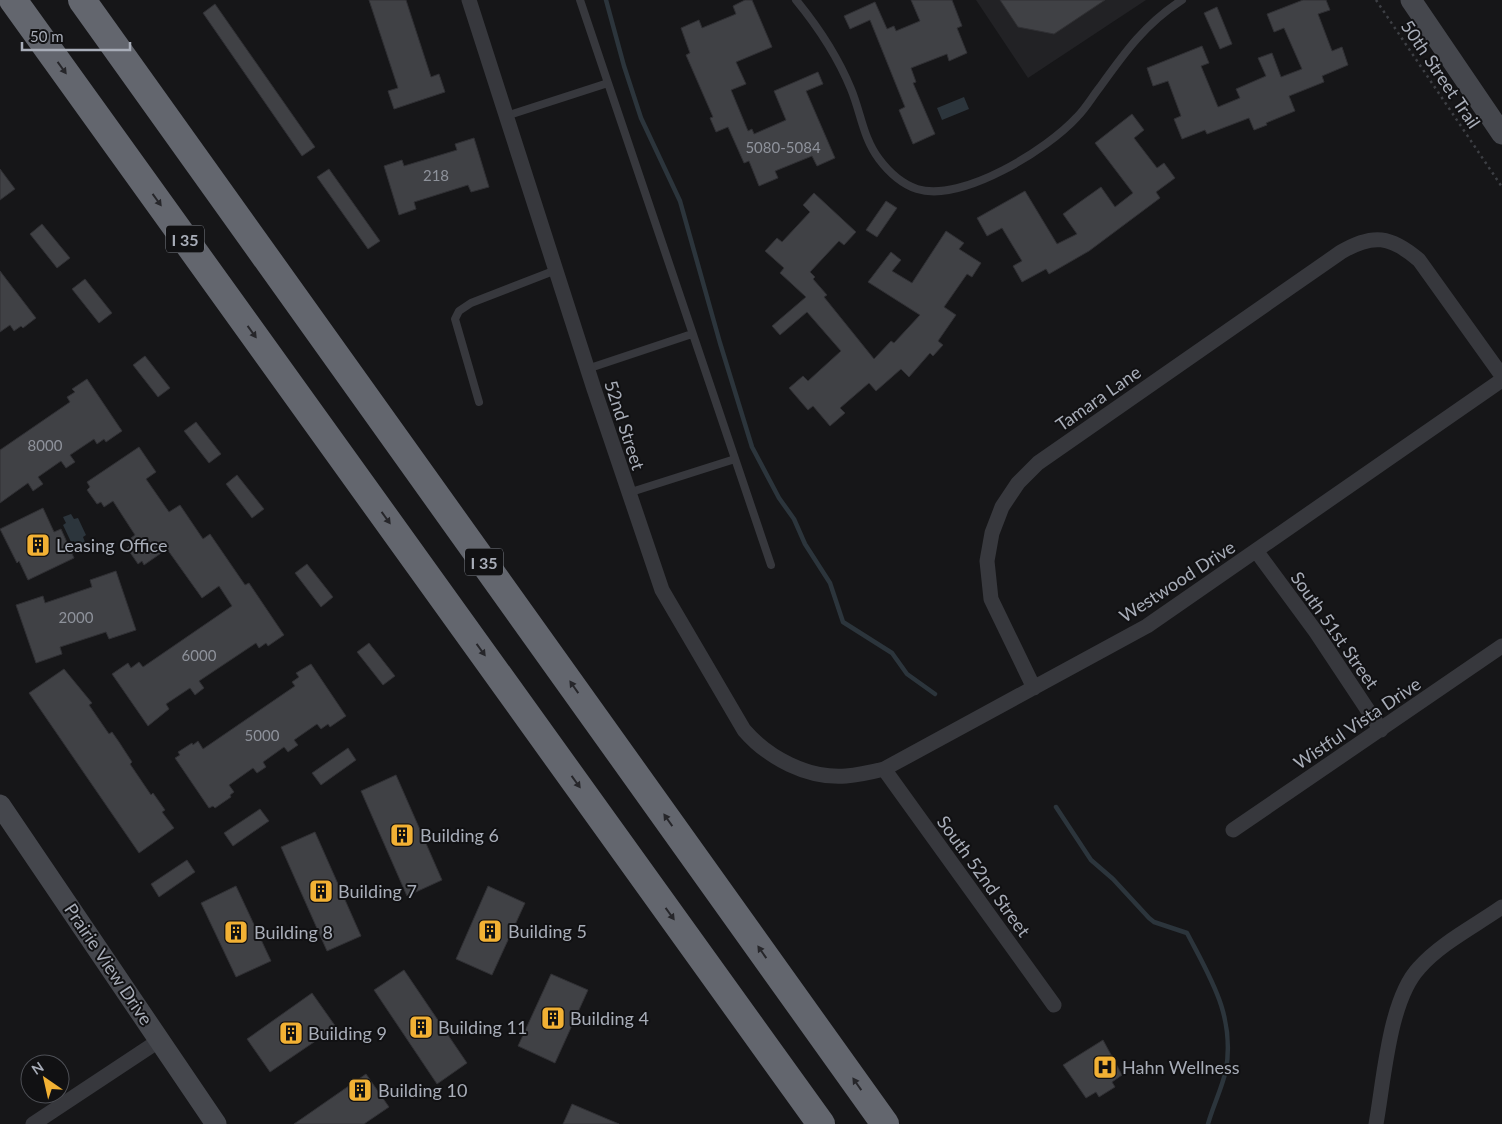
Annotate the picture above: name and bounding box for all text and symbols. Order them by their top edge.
street label: 50th Street Trail [1397,16,1485,132]
scale bar [22,20,130,52]
text: 50 m [30,27,64,45]
one-way arrow [57,61,67,75]
house number: 5080-5084 [745,138,821,156]
house number: 218 [423,166,449,184]
one-way arrow [152,193,162,207]
road number: I 35 [166,225,204,252]
one-way arrow [247,325,257,339]
street label: Tamara Lane [1051,361,1145,435]
street label: 52nd Street [600,377,650,473]
house number: 8000 [28,436,63,454]
one-way arrow [381,512,391,525]
building icon: Leasing Office [25,532,51,558]
place label: Leasing Office [56,534,167,556]
street label: Westwood Drive [1115,535,1239,627]
road number: I 35 [465,548,503,576]
street label: South 51st Street [1286,567,1384,693]
house number: 2000 [59,608,94,626]
one-way arrow [476,643,486,657]
house number: 6000 [182,646,217,664]
street label: Wistful Vista Drive [1289,672,1425,774]
one-way arrow [569,680,579,694]
house number: 5000 [245,726,280,744]
one-way arrow [571,775,581,789]
street label: South 52nd Street [933,811,1036,941]
one-way arrow [663,813,673,826]
building icon: Building 6 [389,822,415,848]
place label: Building 6 [420,824,499,846]
building icon: Building 7 [308,878,334,904]
place label: Building 7 [338,880,417,902]
street label: Prairie View Drive [60,899,158,1029]
one-way arrow [665,908,675,921]
building icon: Building 5 [477,918,503,944]
building icon: Building 8 [223,919,249,945]
place label: Building 5 [508,920,587,942]
place label: Building 8 [254,921,333,943]
one-way arrow [757,945,767,959]
building icon: Building 4 [540,1005,566,1031]
place label: Building 4 [570,1007,649,1029]
building icon: Building 11 [408,1014,434,1040]
place label: Building 11 [438,1016,527,1038]
building icon: Building 9 [278,1020,304,1046]
place label: Building 9 [308,1022,387,1044]
north arrow [20,1054,70,1104]
hospital icon: Hahn Wellness [1092,1054,1118,1080]
place label: Hahn Wellness [1122,1056,1240,1078]
text: N [28,1058,47,1078]
building icon: Building 10 [347,1077,373,1103]
one-way arrow [852,1077,862,1091]
place label: Building 10 [378,1079,467,1101]

